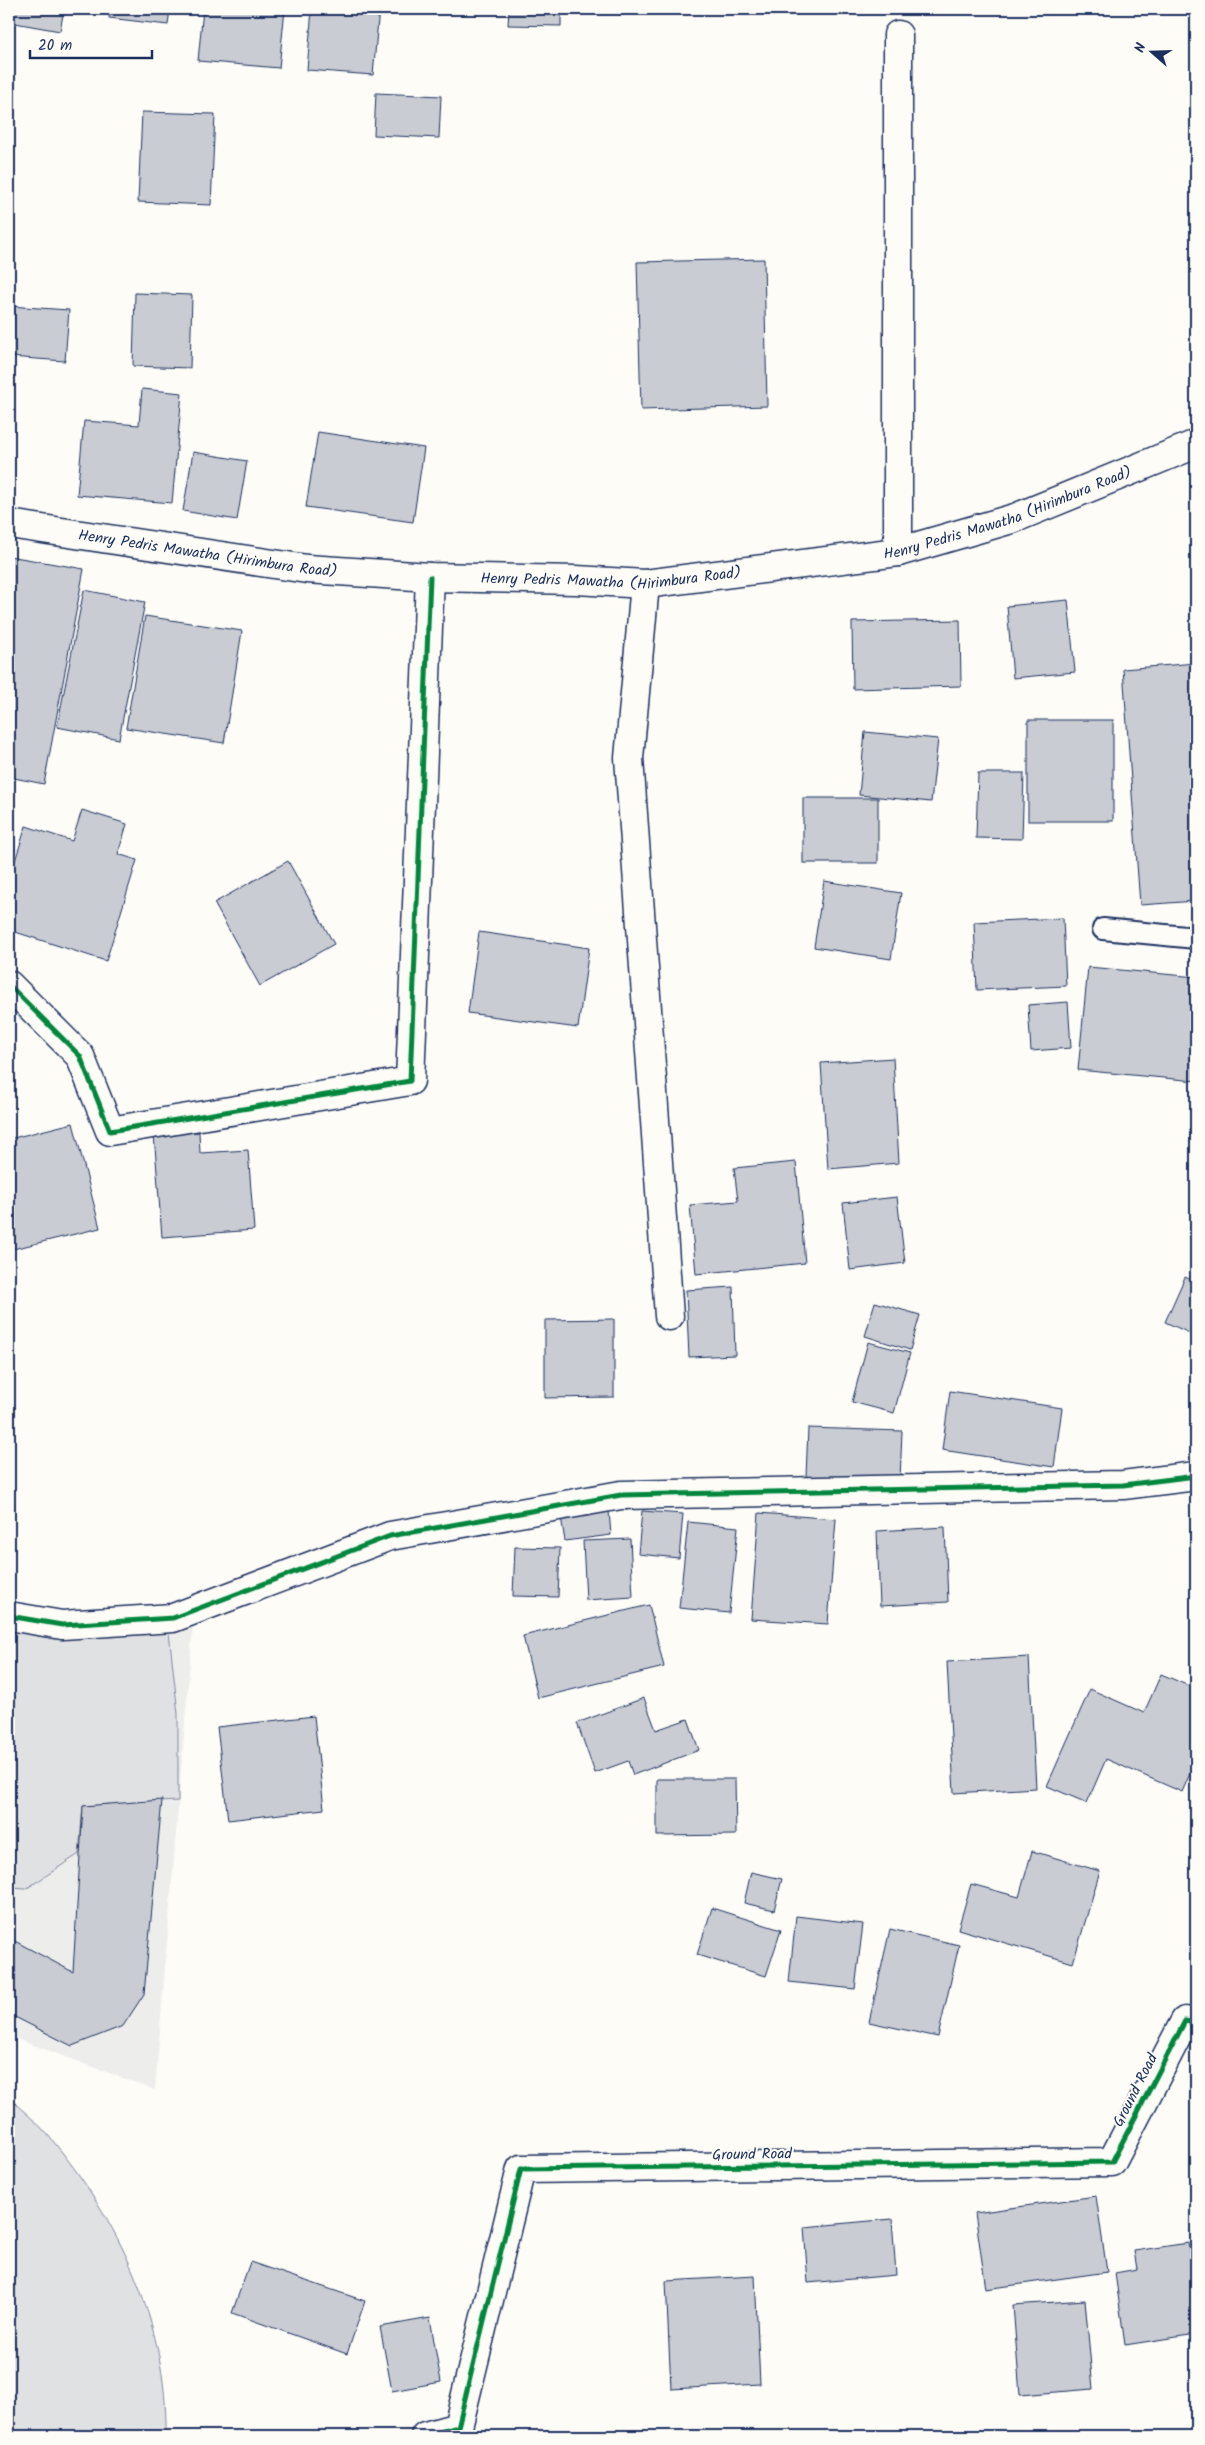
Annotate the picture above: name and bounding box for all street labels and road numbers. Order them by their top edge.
street label: Henry Pedris Mawatha (Hirimbura Road) [882,460,1136,567]
street label: Henry Pedris Mawatha (Hirimbura Road) [77,524,338,584]
street label: Henry Pedris Mawatha (Hirimbura Road) [480,561,743,597]
street label: Ground Road [1107,2049,1165,2131]
street label: Ground Road [712,2142,793,2168]

